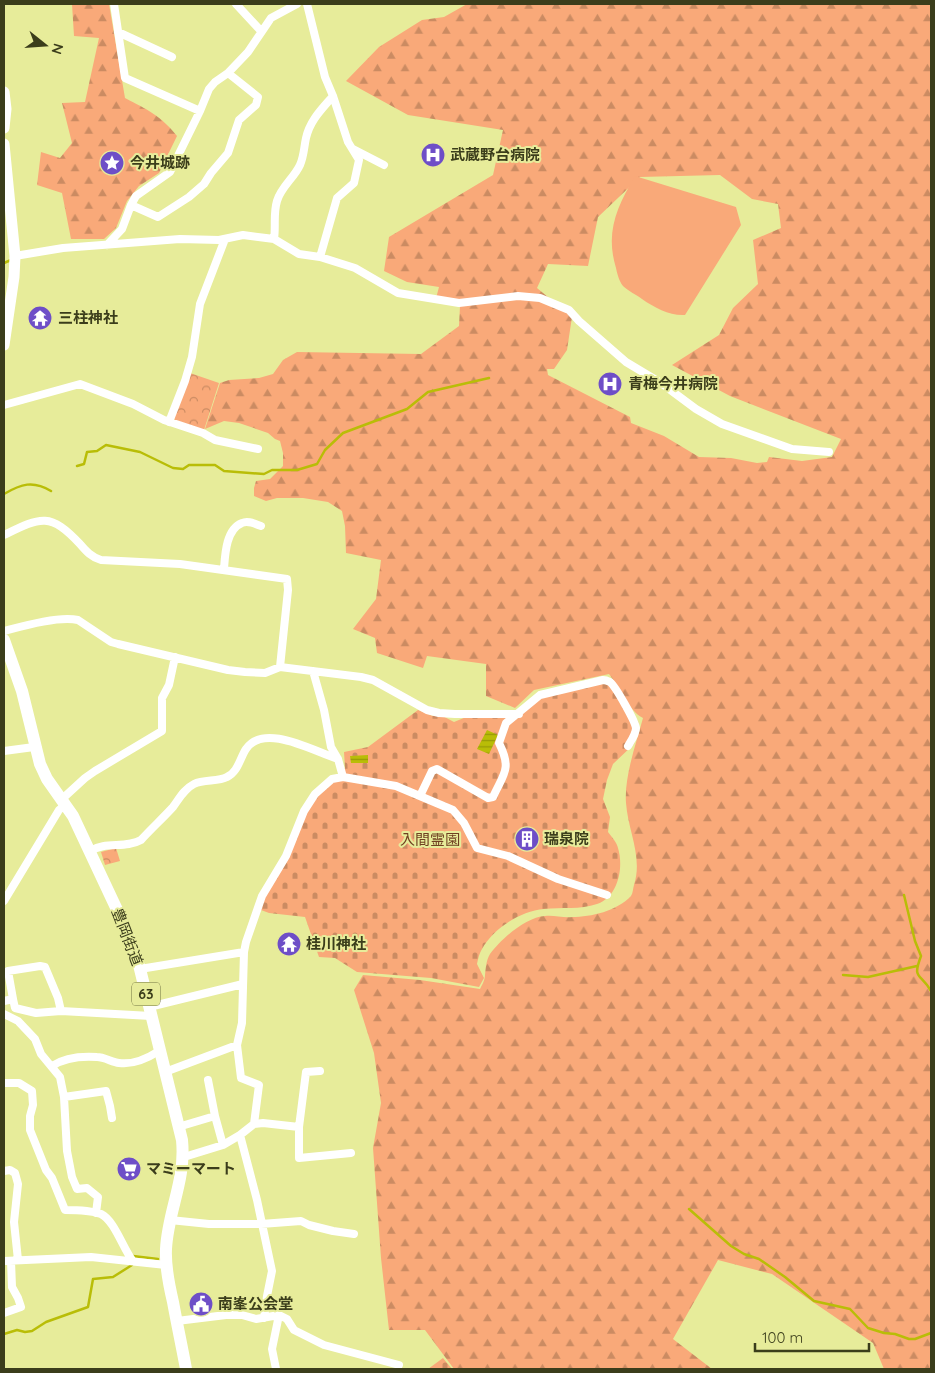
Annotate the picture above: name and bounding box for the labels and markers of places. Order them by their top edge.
hospital icon: 武蔵野台病院 [420,142,446,168]
place label: 武蔵野台病院 [450,145,540,164]
place icon: 今井城跡 [99,150,125,176]
place label: 今井城跡 [130,153,190,172]
temple icon: 三柱神社 [27,305,53,331]
place label: 三柱神社 [58,308,118,327]
hospital icon: 青梅今井病院 [597,371,623,397]
place label: 青梅今井病院 [628,374,718,393]
building icon: 瑞泉院 [514,826,540,852]
place label: 瑞泉院 [544,829,589,848]
temple icon: 桂川神社 [276,931,302,957]
place label: 桂川神社 [306,934,366,953]
supermarket icon: マミーマート [116,1156,142,1182]
place label: マミーマート [146,1159,236,1178]
public building icon: 南峯公会堂 [188,1291,214,1317]
place label: 南峯公会堂 [218,1294,293,1313]

